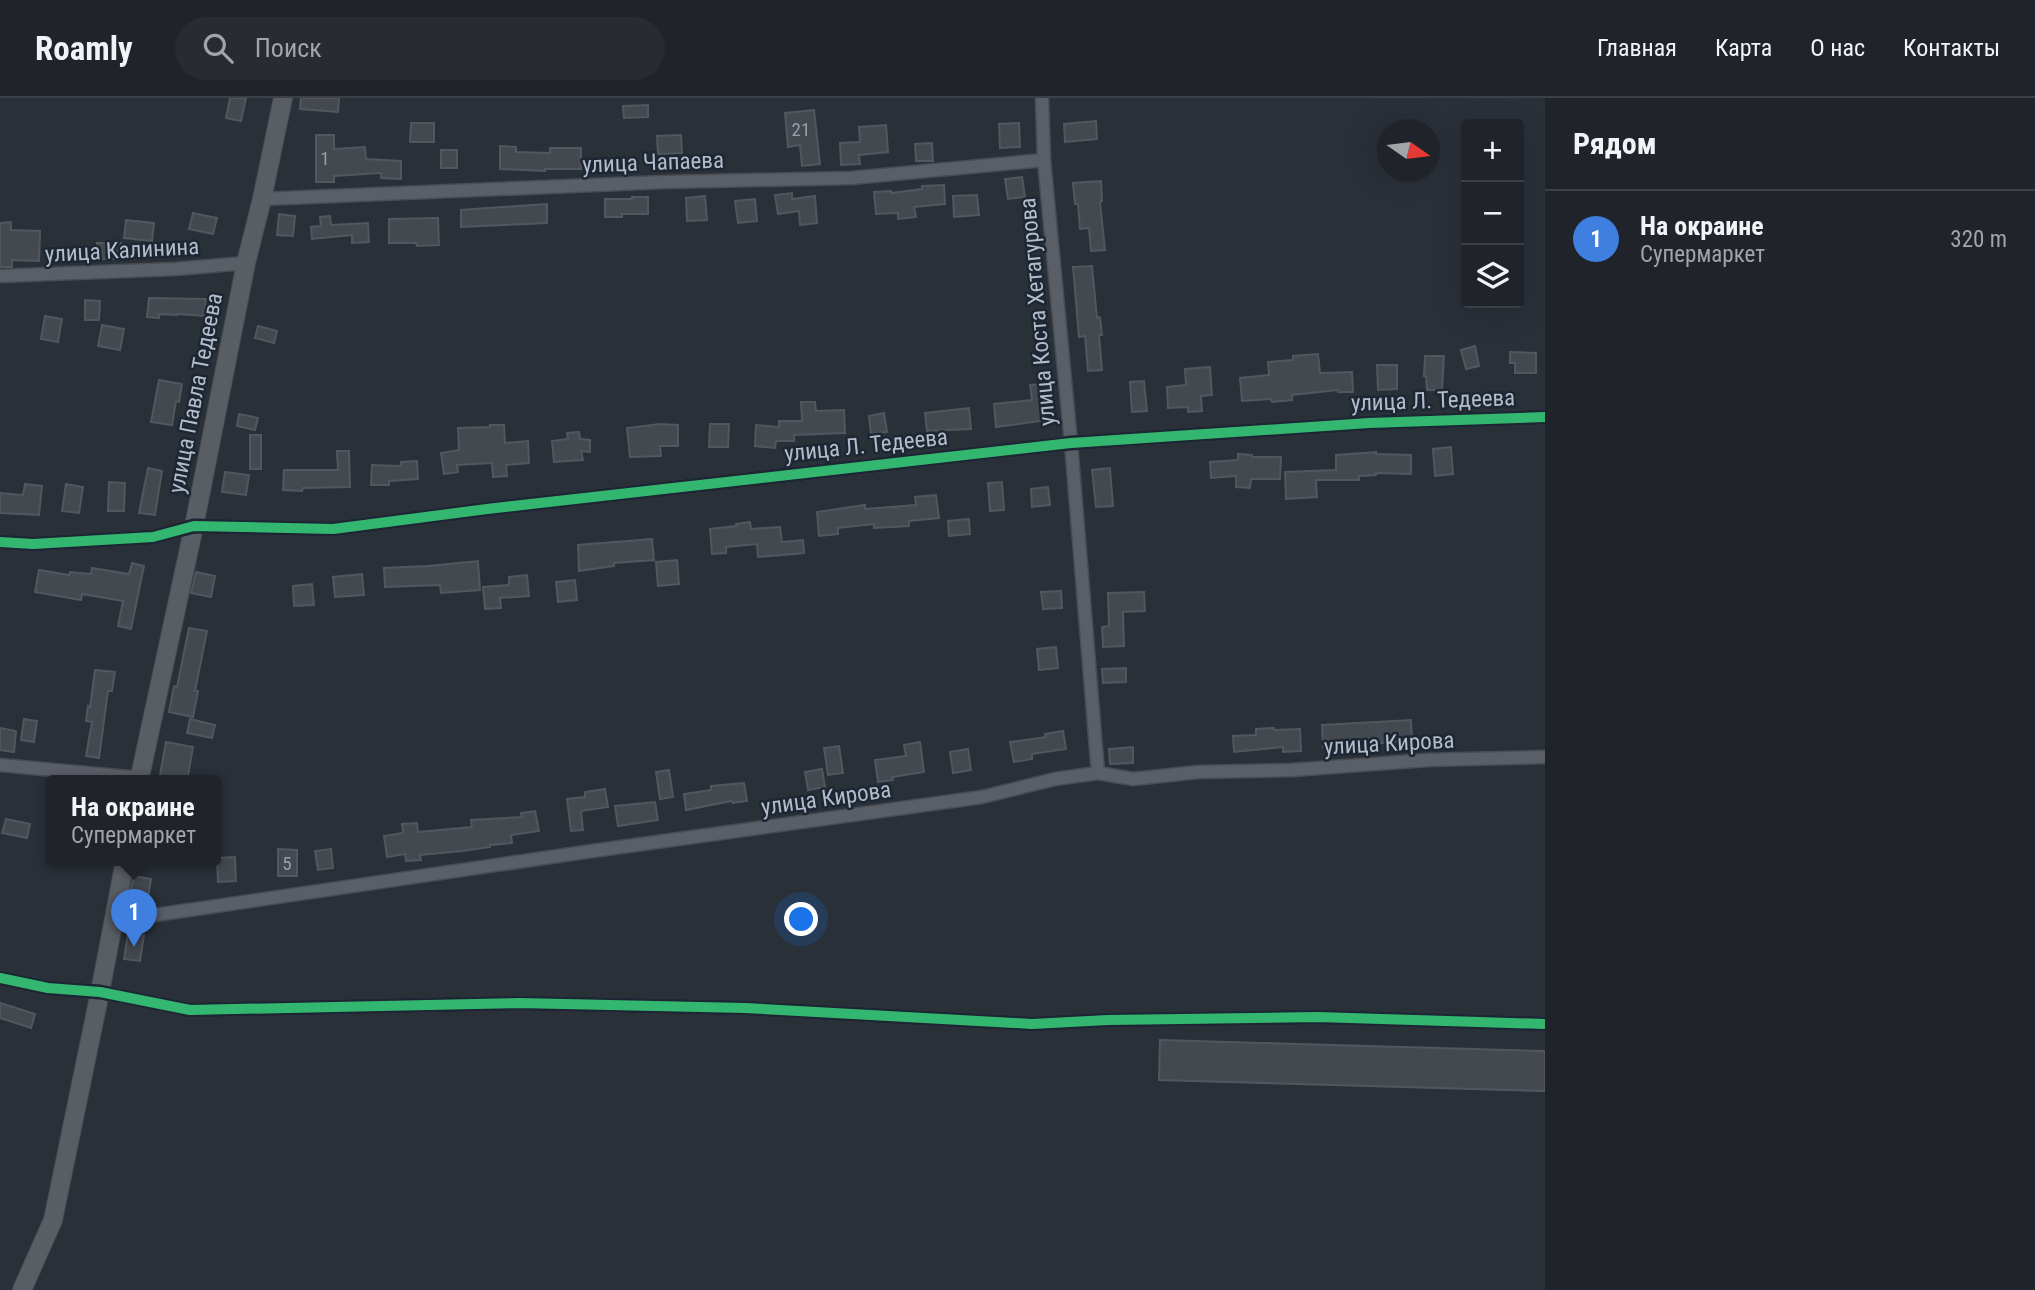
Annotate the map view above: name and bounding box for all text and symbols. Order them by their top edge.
search box [175,17,665,80]
text: Roamly [35,29,133,68]
icon: search [199,29,237,67]
text: Поиск [255,33,322,63]
text: Главная [1597,34,1677,62]
text: Карта [1715,34,1772,62]
text: О нас [1810,34,1865,62]
text: Контакты [1903,34,2000,62]
house number: 21 [792,118,810,141]
north arrow [1377,119,1440,182]
map controls [1461,119,1524,308]
button: + [1461,119,1524,182]
text: Рядом [1573,126,1657,161]
house number: 1 [320,147,330,170]
street label: улица Чапаева [582,147,724,178]
button: − [1461,182,1524,245]
street label: улица Коста Хетагурова [1014,197,1061,427]
text: На окраине [1640,211,1764,241]
text: 1 [1590,226,1602,253]
text: 320 m [1950,226,2007,253]
street label: улица Калинина [44,233,200,268]
text: Супермаркет [1640,241,1765,268]
button: layers [1461,245,1524,308]
street label: улица Павла Тедеева [163,291,228,496]
street label: улица Л. Тедеева [1351,384,1516,417]
street label: улица Л. Тедеева [783,423,949,468]
street label: улица Кирова [1323,727,1455,760]
popup [46,775,221,866]
street label: улица Кирова [759,776,893,821]
text: На окраине [71,792,195,822]
text: Супермаркет [71,822,196,849]
house number: 5 [282,852,292,875]
pin: 1 [111,889,157,947]
your location [784,902,818,936]

